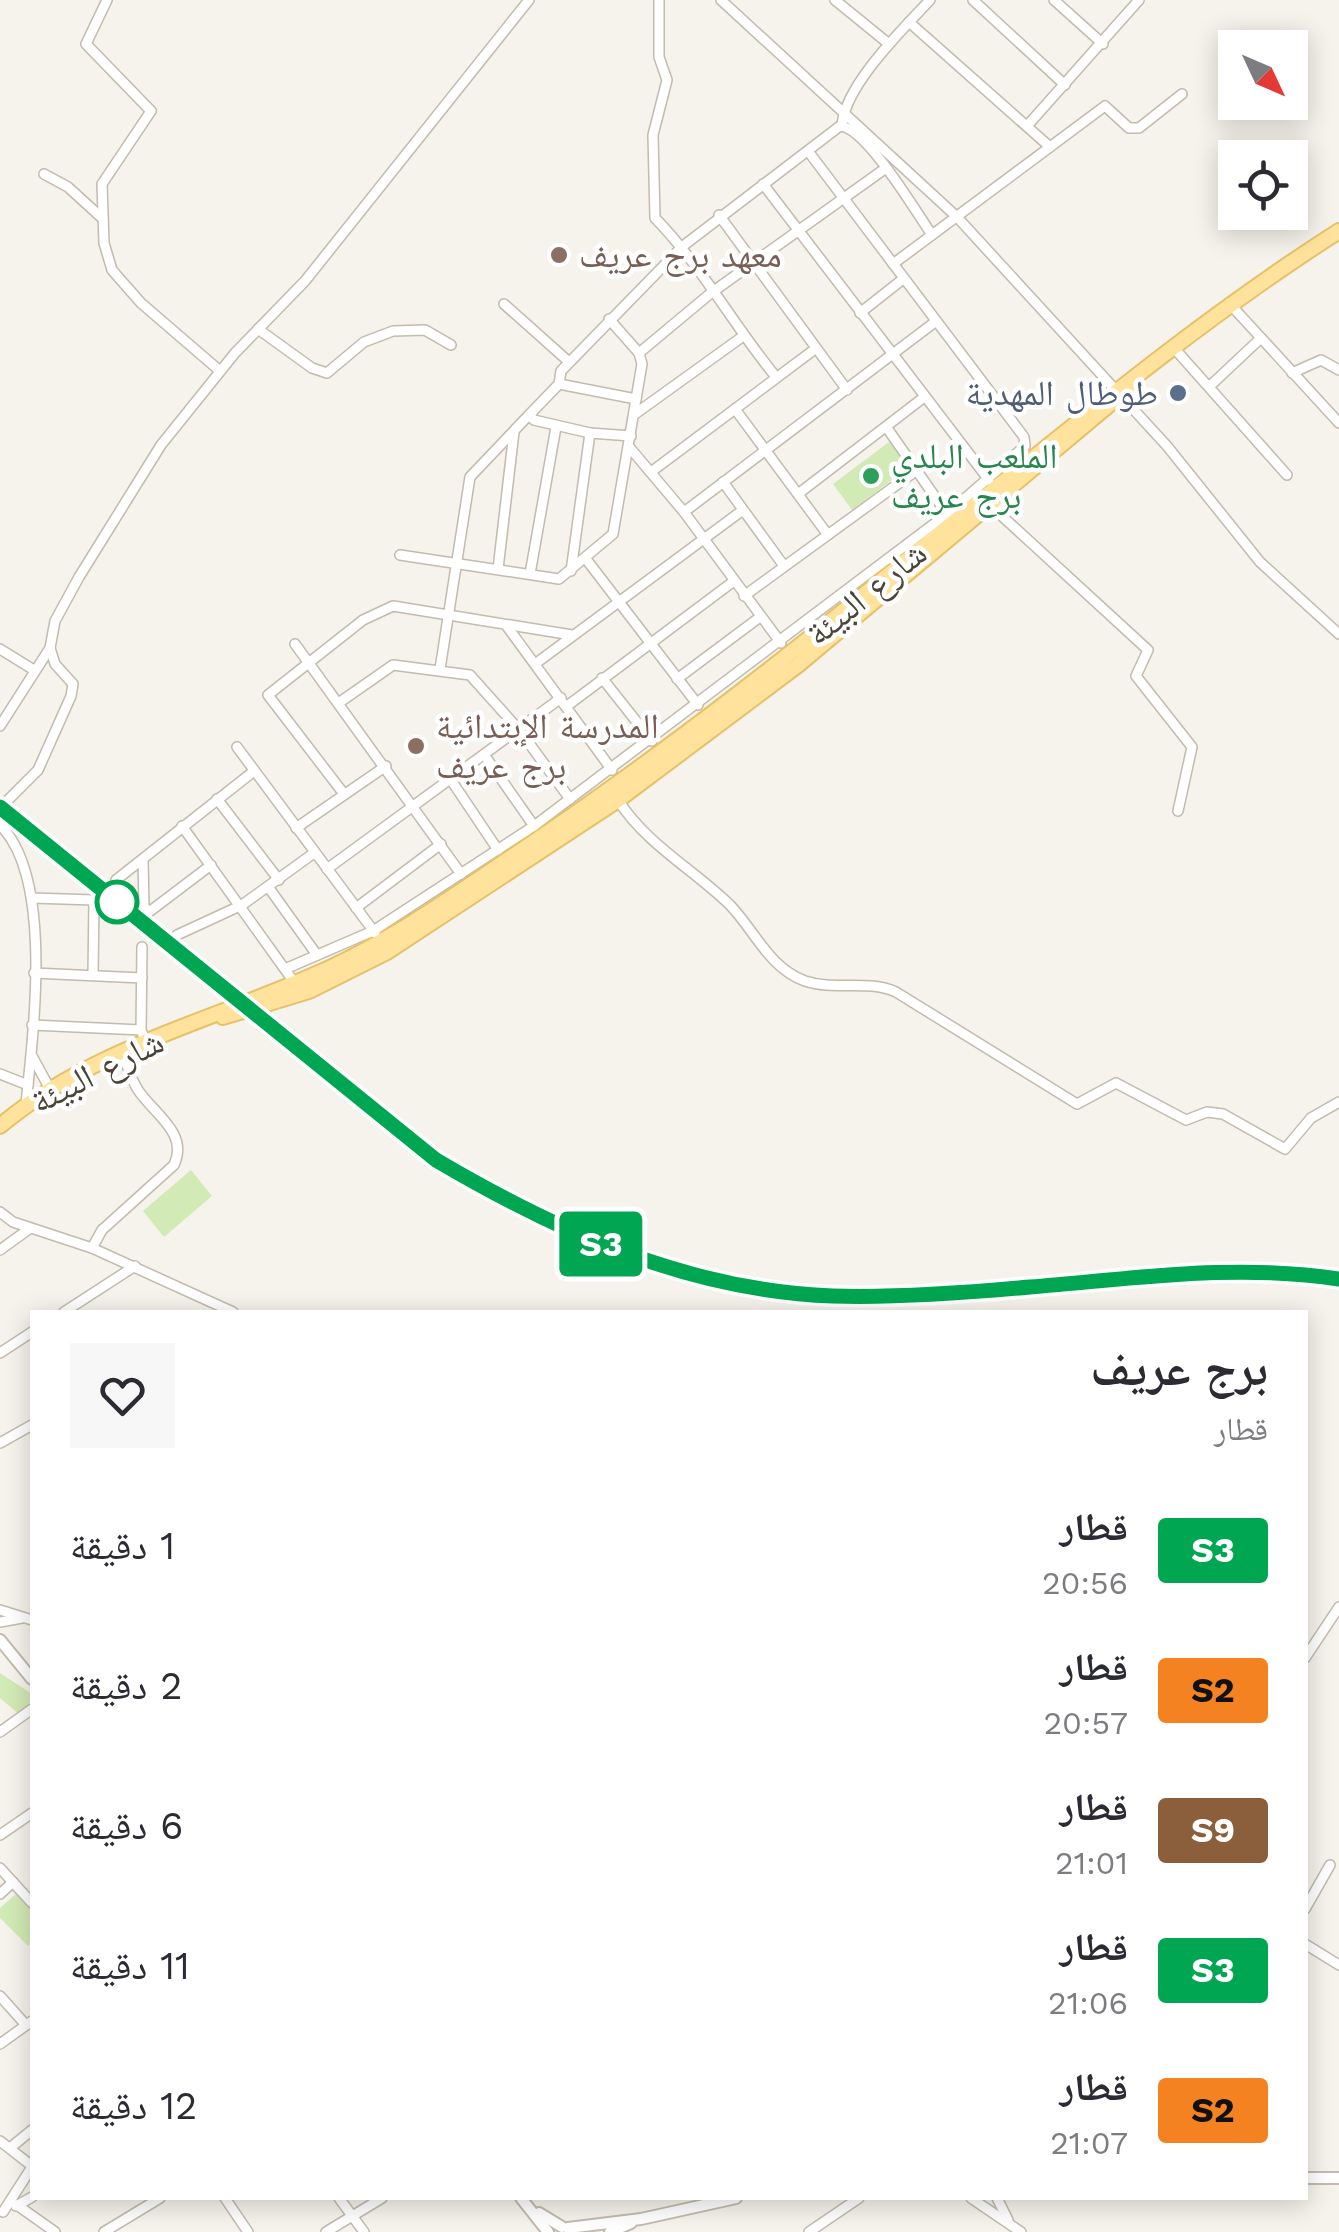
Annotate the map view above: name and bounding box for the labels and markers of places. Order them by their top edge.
place label: معهد برج عريف [579,234,782,277]
marker: معهد برج عريف [548,244,570,266]
place label: طوطال المهدية [966,372,1158,414]
marker: طوطال المهدية [1167,382,1189,404]
place label: الملعب البلدي برج عريف [891,435,1058,518]
marker: الملعب البلدي برج عريف [860,465,882,487]
place label: المدرسة الإبتدائية برج عريف [436,705,659,788]
marker: المدرسة الإبتدائية برج عريف [405,735,427,757]
unlabelled marker [96,881,138,923]

